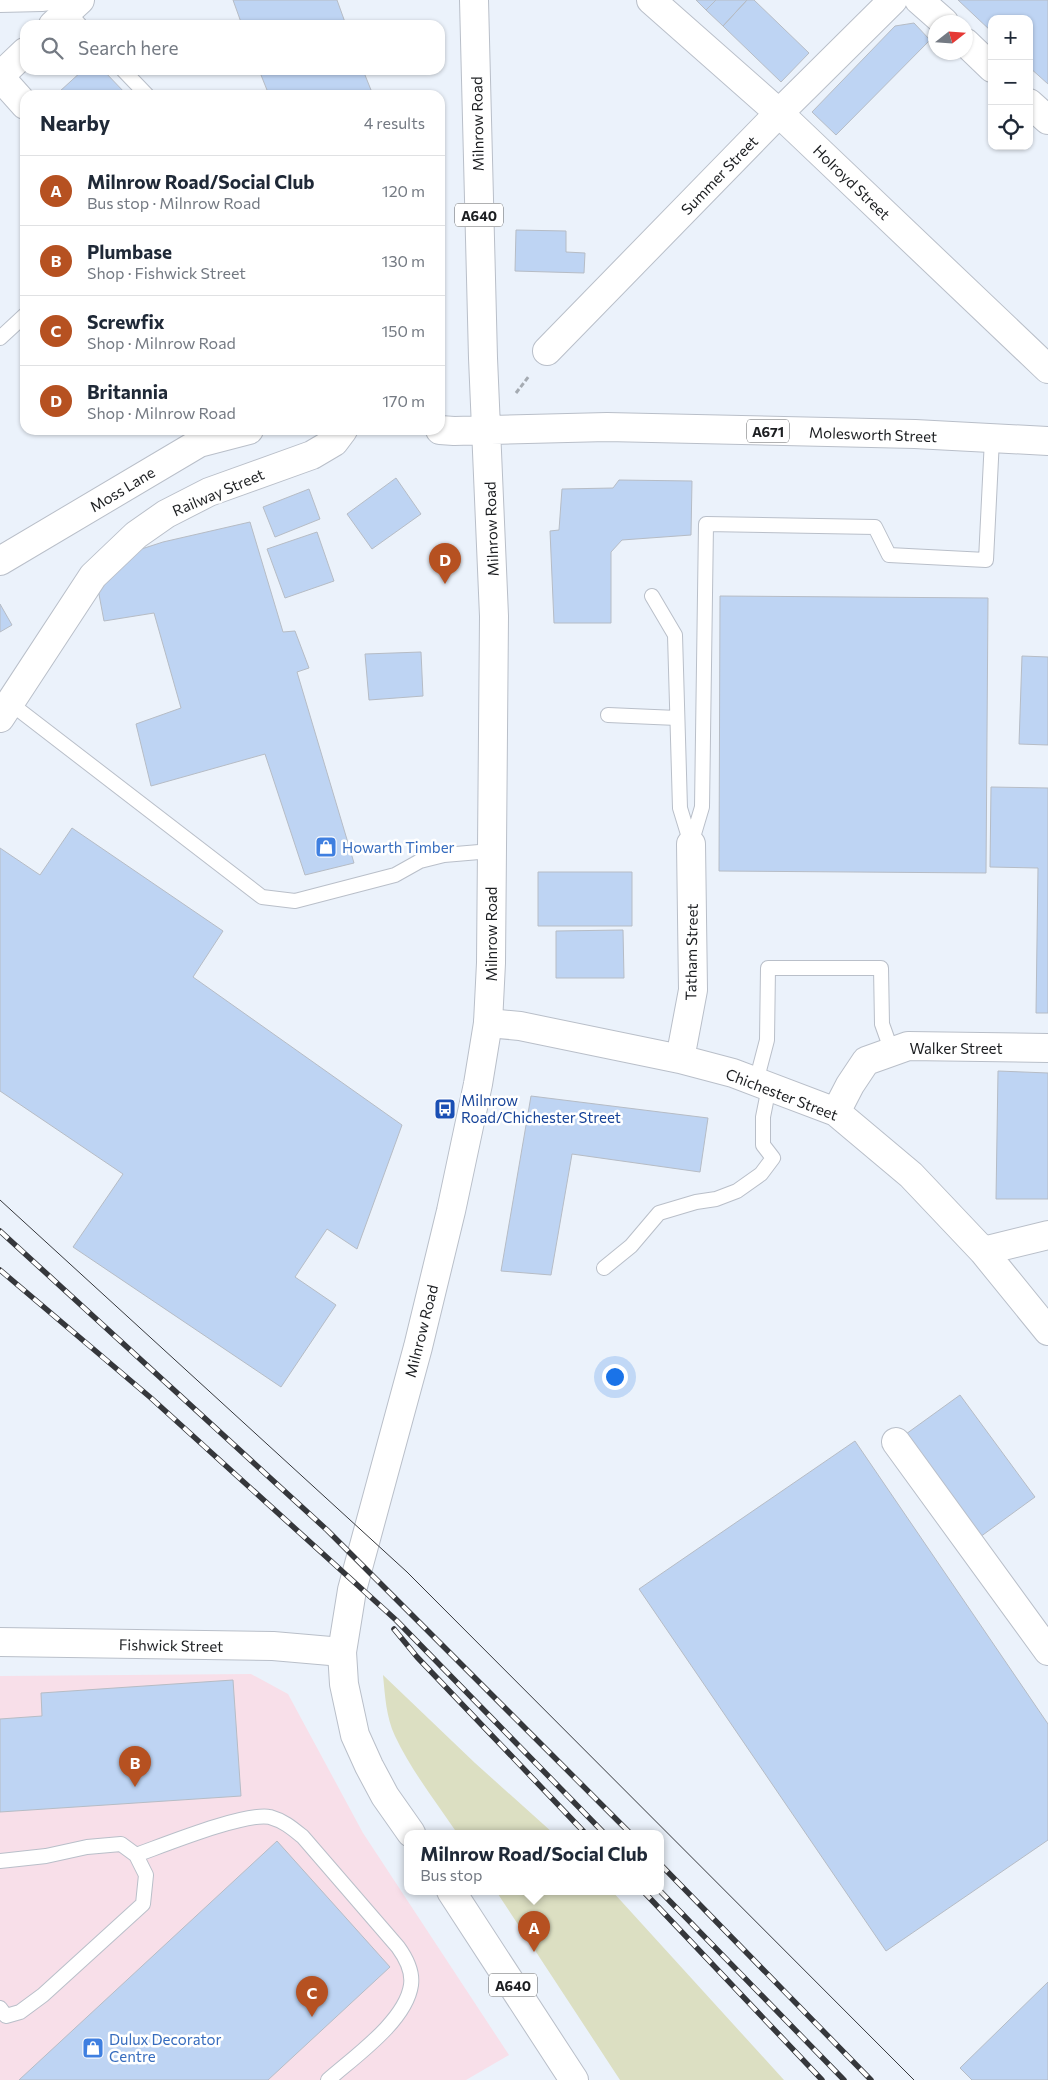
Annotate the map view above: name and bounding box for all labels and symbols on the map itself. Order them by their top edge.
north arrow [928,15,973,60]
street label: Milnrow Road [467,76,487,172]
street label: Summer Street [677,132,761,218]
street label: Holroyd Street [810,141,894,223]
road number: A640 [455,204,503,226]
road number: A671 [747,420,789,442]
street label: Molesworth Street [809,423,937,445]
street label: Moss Lane [86,463,158,515]
street label: Railway Street [169,465,267,519]
street label: Milnrow Road [480,481,502,577]
pin: D [429,543,461,584]
shop icon: Howarth Timber [314,835,338,859]
place label: Howarth Timber [342,838,455,856]
street label: Milnrow Road [482,887,500,981]
street label: Tatham Street [681,903,701,1001]
street label: Walker Street [909,1039,1003,1057]
street label: Chichester Street [723,1064,841,1124]
place label: Milnrow Road/Chichester Street [461,1091,621,1126]
bus stop icon: Milnrow Road/Chichester Street [433,1097,457,1121]
street label: Milnrow Road [401,1283,441,1379]
your location [602,1364,628,1390]
street label: Fishwick Street [119,1635,223,1655]
pin: B [119,1746,151,1787]
pin: A [518,1911,550,1952]
road number: A640 [489,1974,537,1996]
pin: C [296,1976,328,2017]
place label: Dulux Decorator Centre [109,2030,222,2065]
shop icon: Dulux Decorator Centre [81,2036,105,2060]

